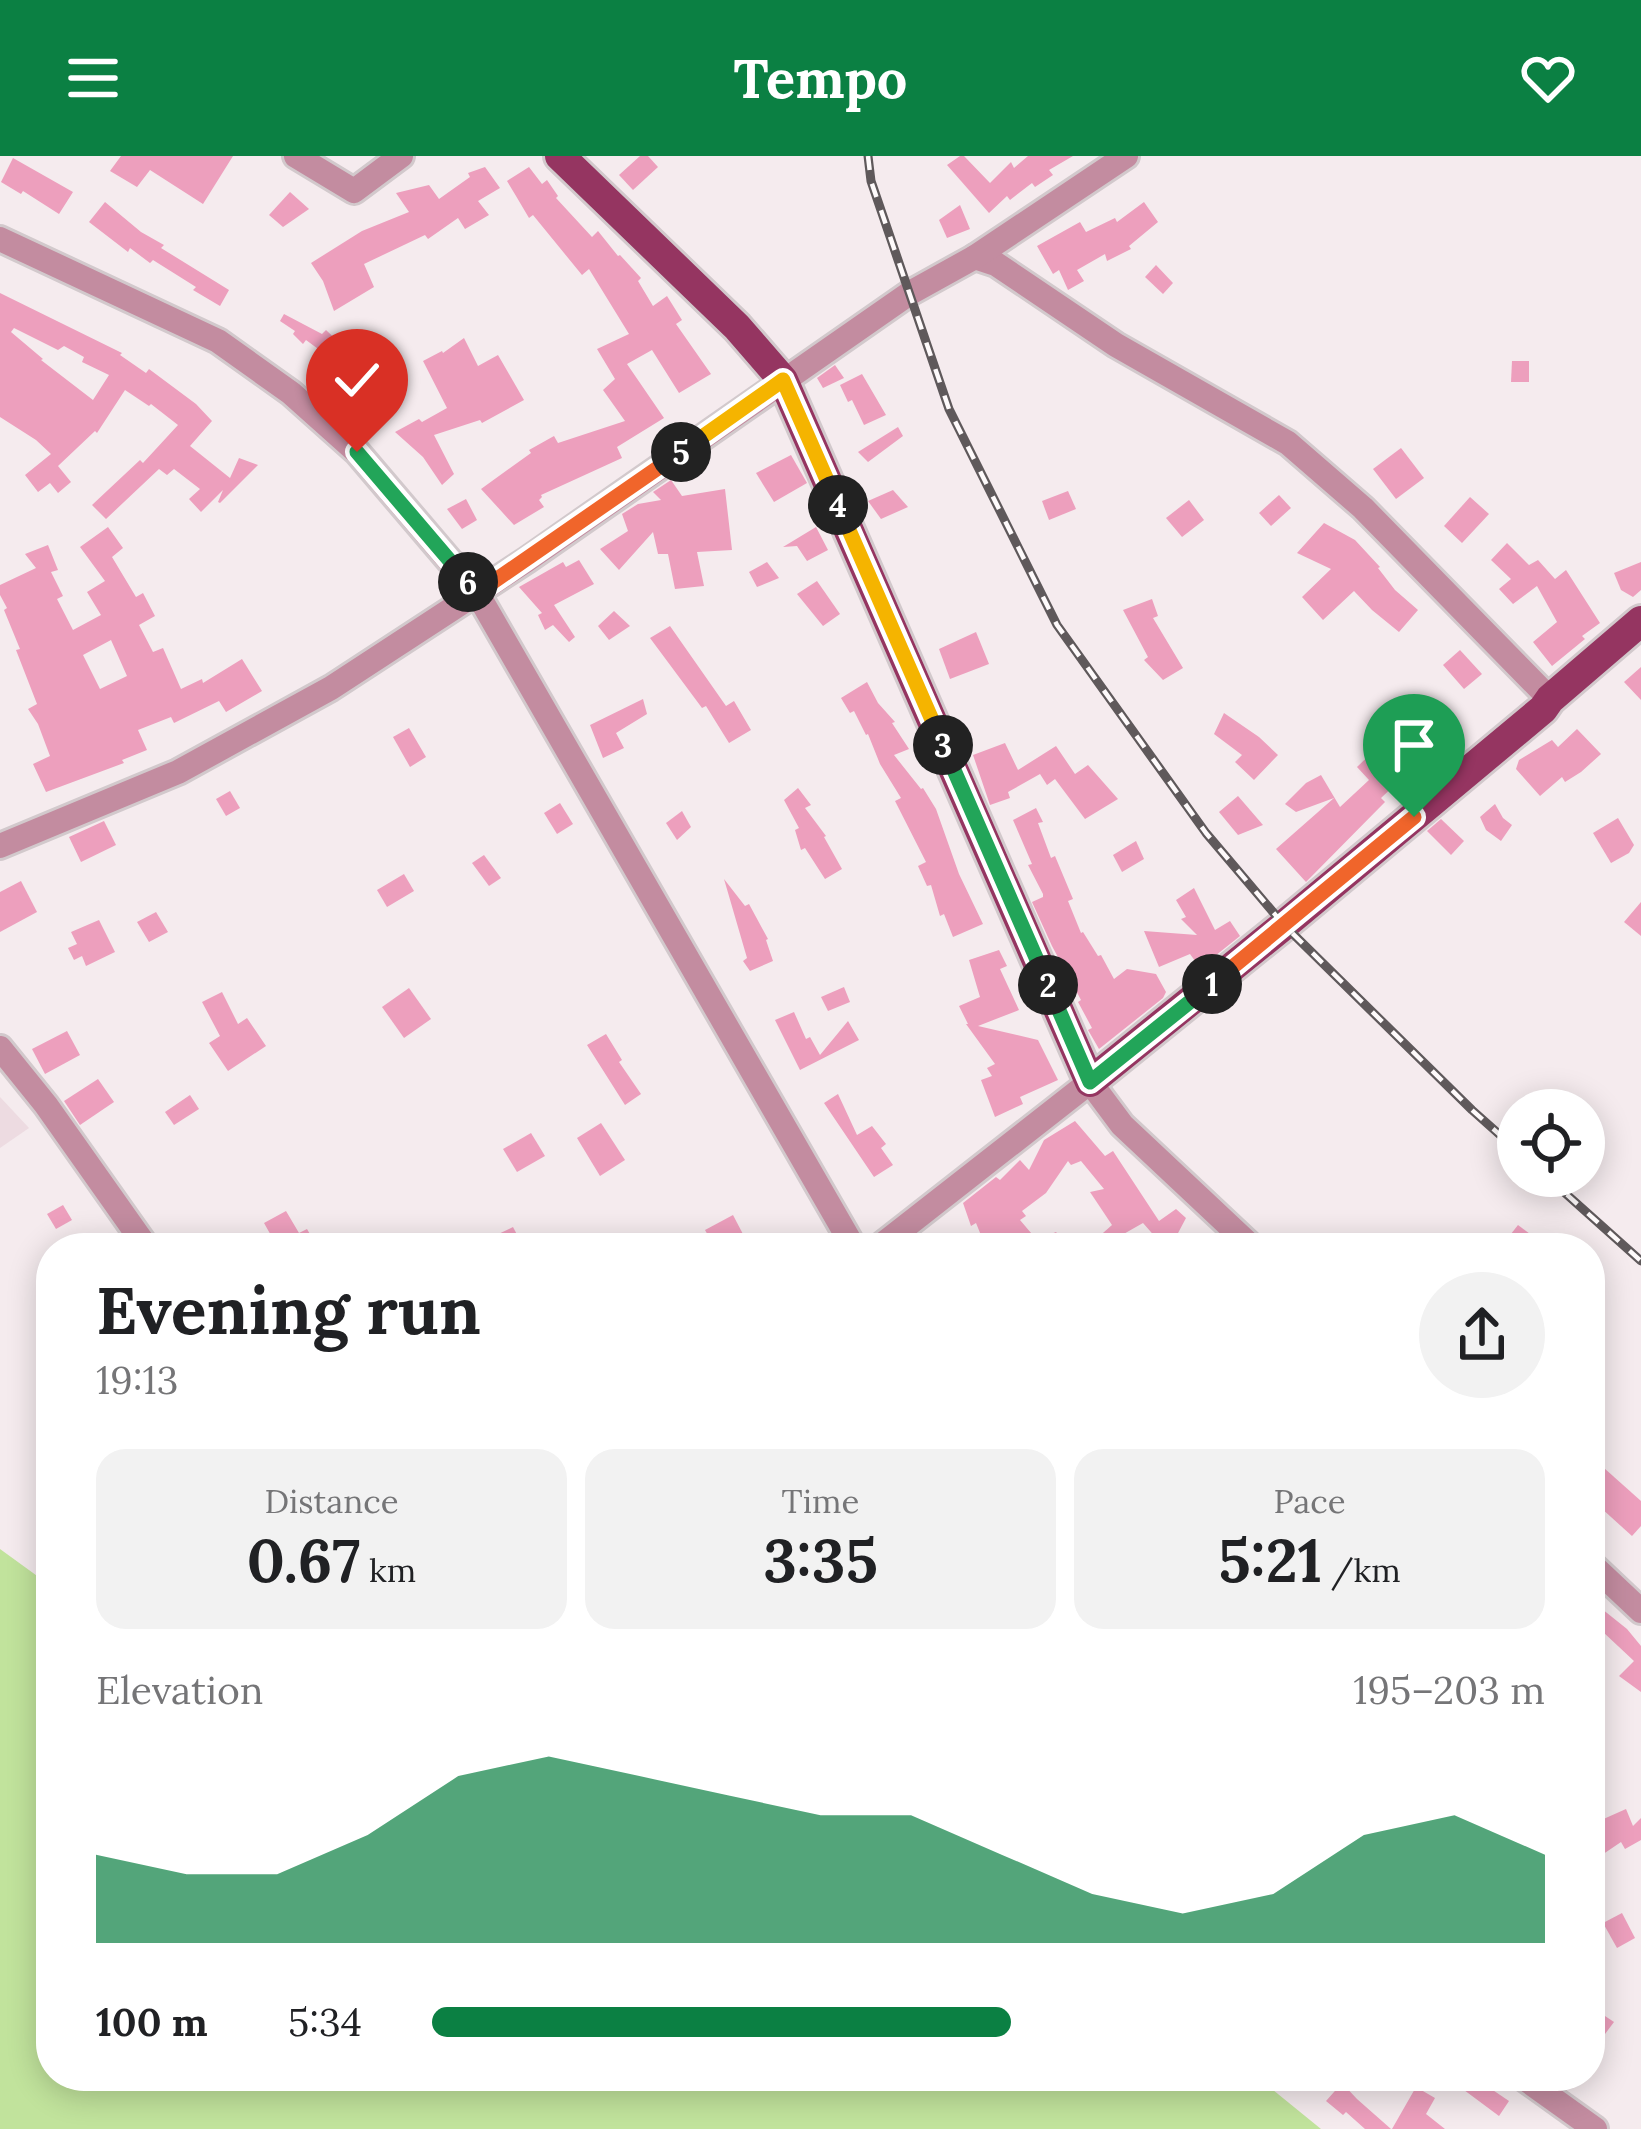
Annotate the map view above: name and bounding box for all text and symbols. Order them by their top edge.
text: Tempo [734,44,907,113]
icon: menu [60,45,126,111]
icon: heart [1515,45,1581,111]
pin [306,329,408,452]
icon: check [324,347,390,413]
pin: 5 [651,422,711,482]
text: 5 [672,431,690,473]
pin: 4 [808,475,868,535]
text: 4 [829,484,847,526]
pin: 6 [438,552,498,612]
text: 6 [459,561,477,603]
pin [1363,694,1465,817]
icon: arrive [1381,712,1447,778]
pin: 3 [913,715,973,775]
text: 3 [934,724,952,766]
pin: 1 [1182,954,1242,1014]
pin: 2 [1018,955,1078,1015]
text: 1 [1205,963,1219,1005]
text: 2 [1039,964,1057,1006]
map controls [1497,1089,1605,1197]
button: locate [1497,1089,1605,1197]
text: Evening run [96,1268,481,1352]
button: share [1419,1272,1545,1398]
text: 19:13 [96,1355,178,1405]
text: Distance [264,1480,399,1522]
text: Time [782,1480,859,1522]
text: Pace [1273,1480,1346,1522]
text: 0.67 [247,1522,360,1598]
text: 3:35 [763,1522,878,1598]
text: 5:21 [1218,1522,1322,1598]
text: km [360,1549,416,1591]
text: /km [1322,1549,1401,1591]
text: Elevation [96,1665,264,1715]
text: 195–203 m [1353,1665,1545,1715]
text: 100 m [96,1997,208,2047]
text: 5:34 [288,1997,362,2047]

